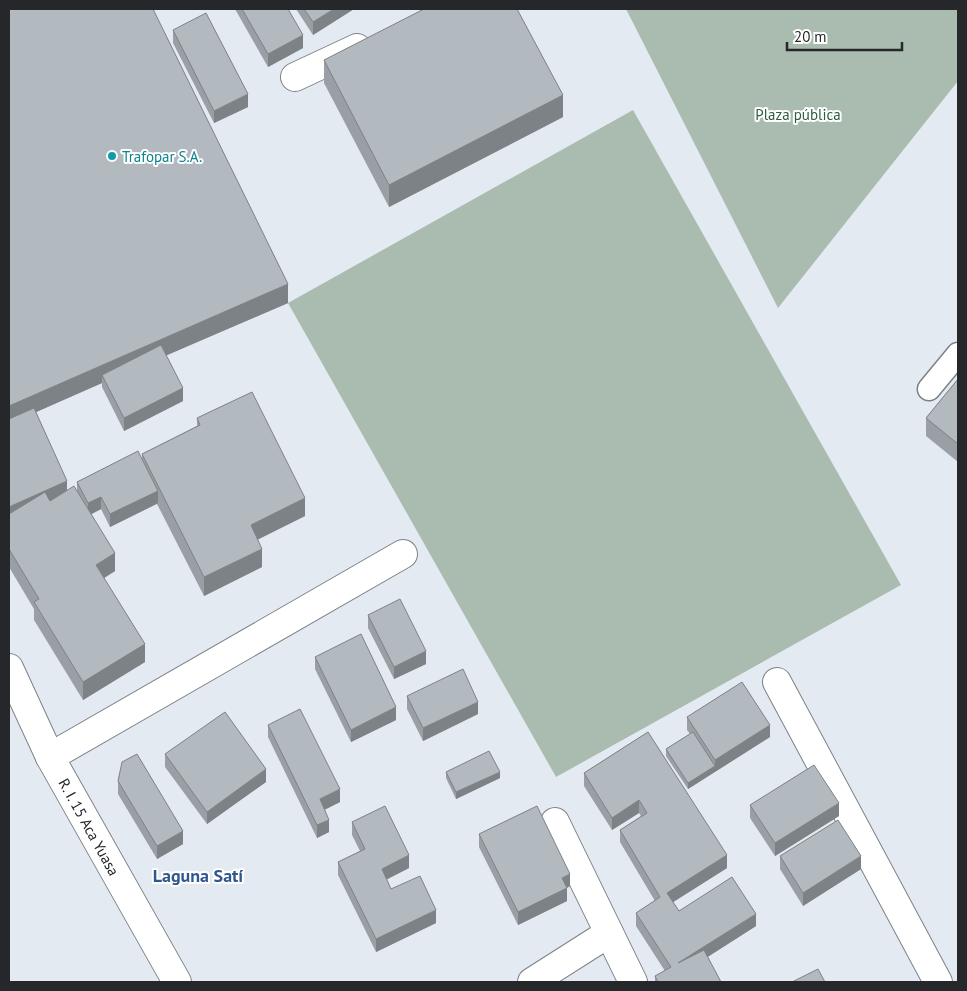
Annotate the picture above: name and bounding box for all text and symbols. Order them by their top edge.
scale bar [787,20,902,52]
text: 20 m [794,27,827,46]
park label: Plaza pública [755,105,841,124]
place label: Trafopar S.A. [122,147,202,166]
marker: Trafopar S.A. [106,150,118,162]
street label: R. I. 15 Aca Yuasa [54,775,124,879]
district label: Laguna Satí [153,864,243,887]

